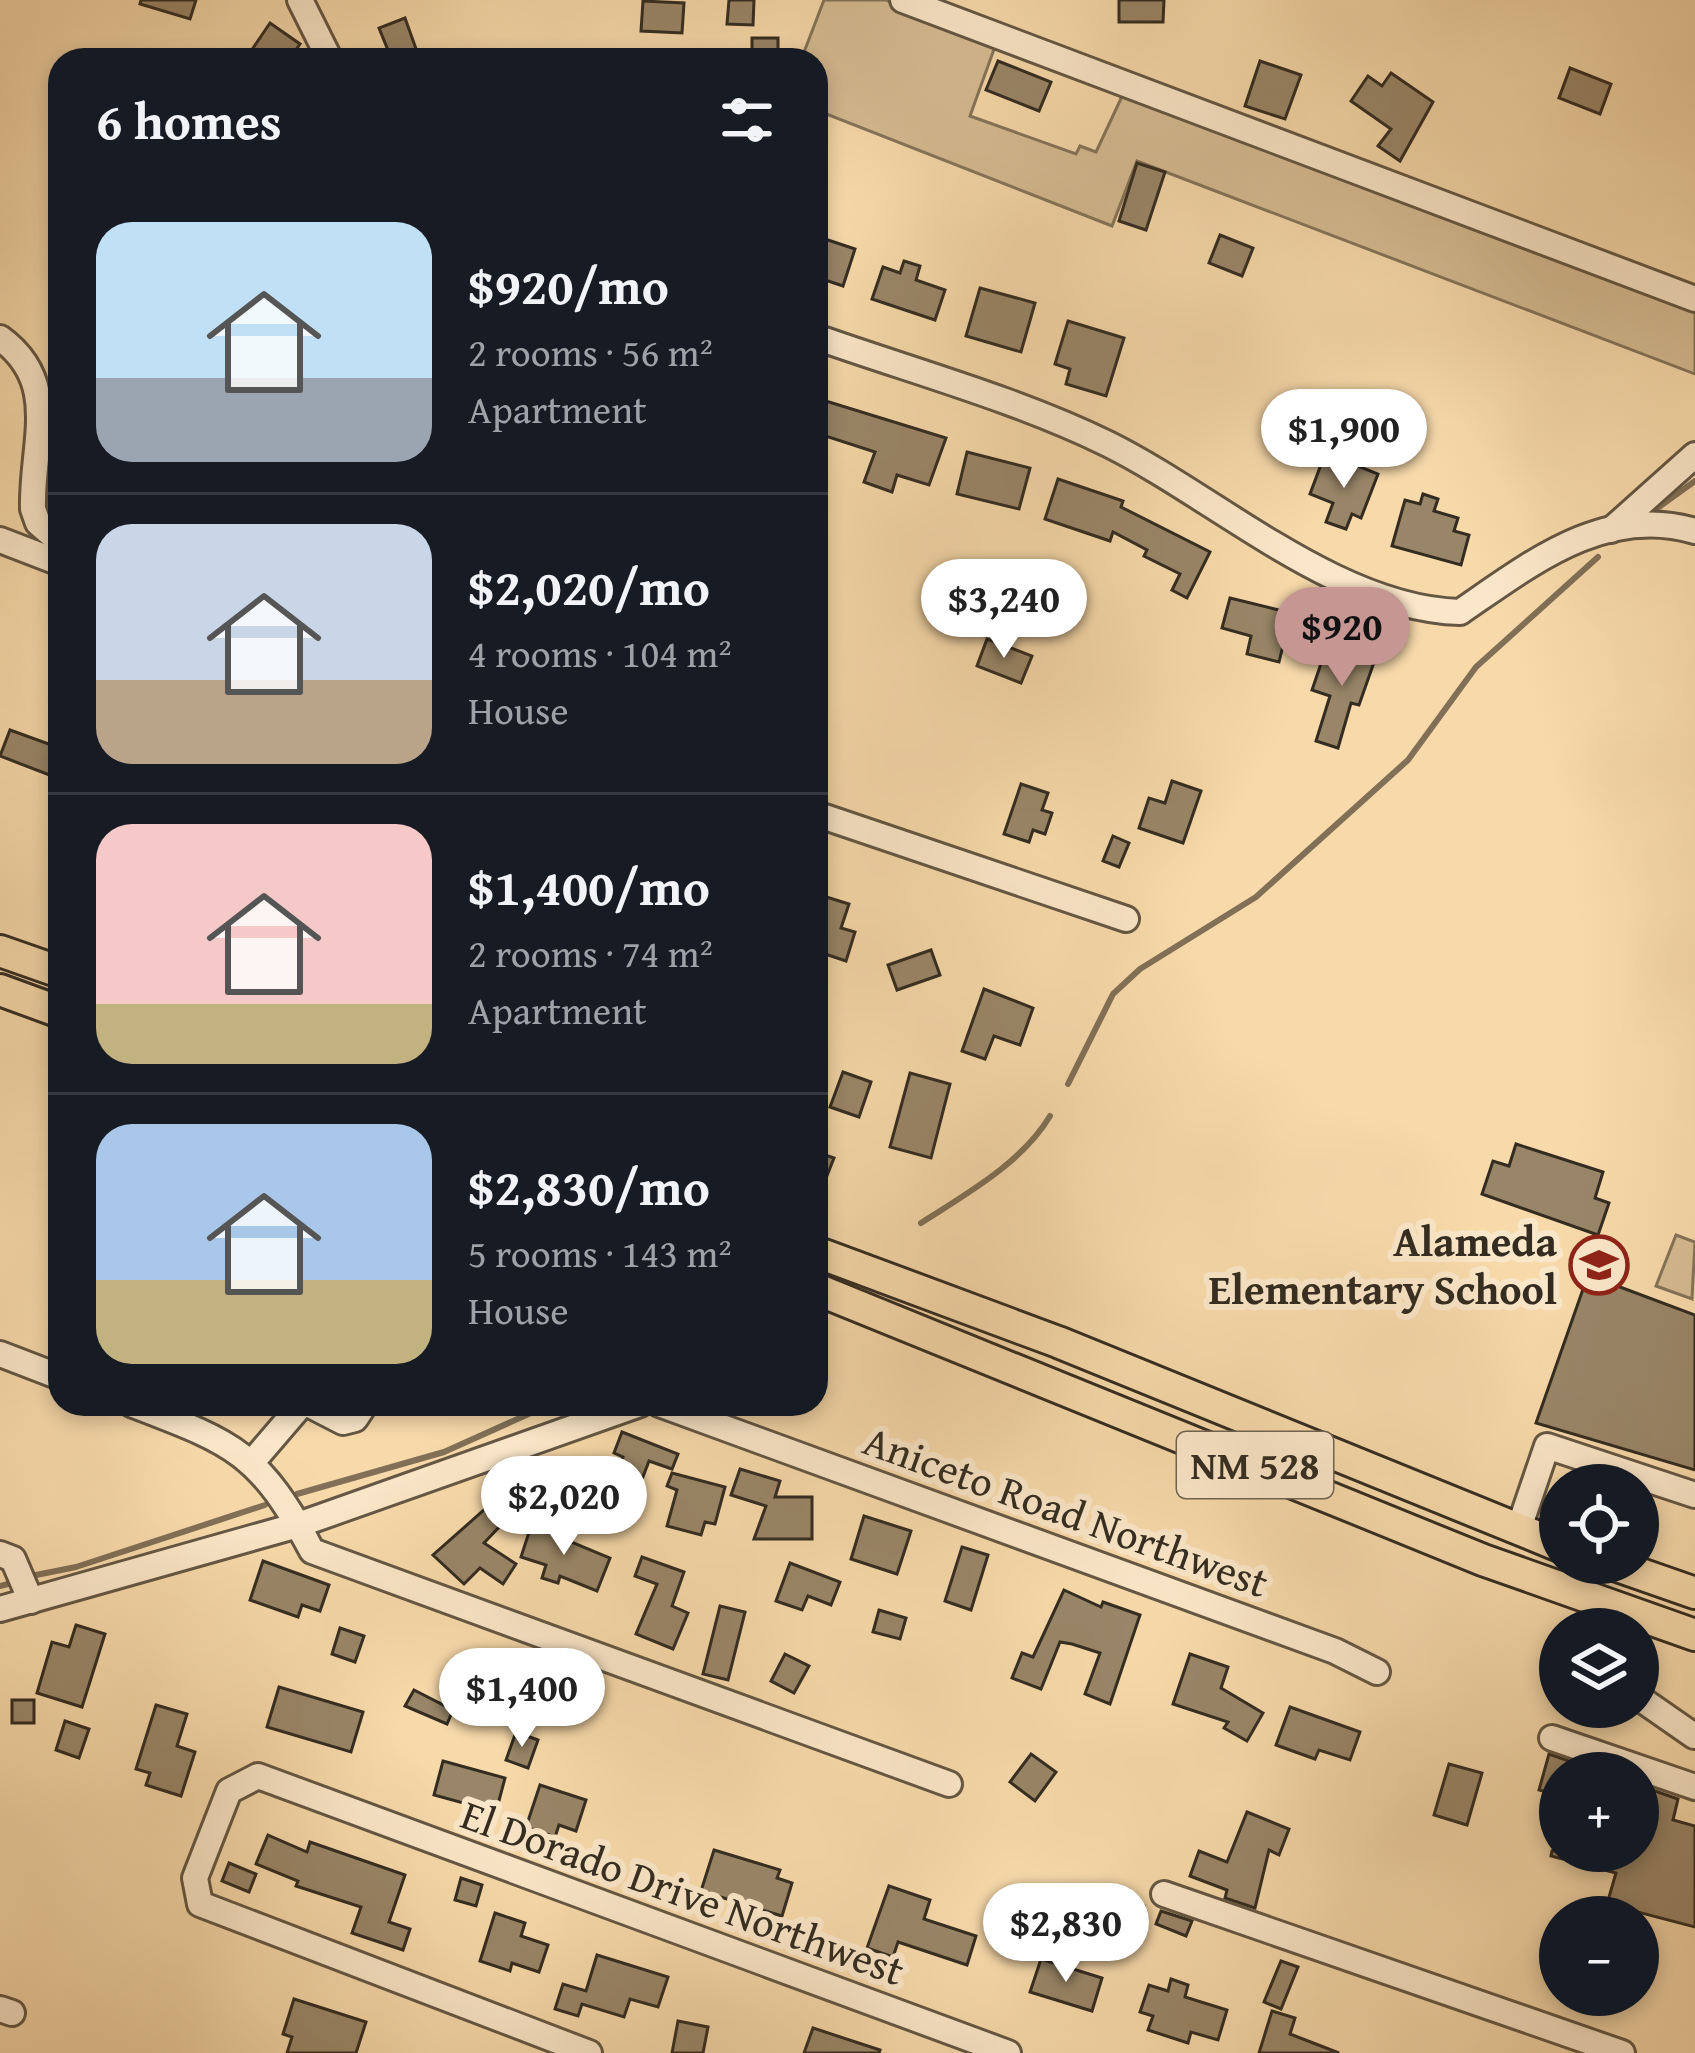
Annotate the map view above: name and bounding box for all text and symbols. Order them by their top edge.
text: 6 homes [96,83,282,158]
icon: filters [714,87,780,153]
text: $920/mo [468,248,669,323]
icon: home [192,270,336,414]
text: 2 rooms · 56 m² [468,323,713,380]
text: Apartment [468,380,647,437]
pin: $1,900 [1246,389,1442,491]
text: $1,900 [1288,399,1400,456]
text: $2,020/mo [468,549,710,624]
pin: $3,240 [906,559,1102,661]
text: $3,240 [948,569,1060,626]
icon: home [192,572,336,716]
pin: $920 [1271,587,1413,689]
text: $920 [1302,597,1382,654]
text: 4 rooms · 104 m² [468,624,732,681]
text: House [468,681,569,738]
text: $1,400/mo [468,849,710,924]
icon: home [192,872,336,1016]
text: 2 rooms · 74 m² [468,924,713,981]
text: Apartment [468,981,647,1038]
text: $2,830/mo [468,1149,710,1224]
icon: home [192,1172,336,1316]
place label: Alameda Elementary School [1209,1210,1557,1319]
text: 5 rooms · 143 m² [468,1224,732,1281]
school or university icon: Alameda Elementary School [1568,1234,1630,1296]
text: House [468,1281,569,1338]
street label: Aniceto Road Northwest [855,1409,1277,1612]
road number: NM 528 [1177,1432,1333,1498]
pin: $2,020 [466,1456,662,1558]
map controls [1539,1464,1659,2016]
button: locate [1539,1464,1659,1584]
text: $2,020 [508,1466,620,1523]
button: layers [1539,1608,1659,1728]
pin: $1,400 [424,1648,620,1750]
text: $1,400 [466,1658,578,1715]
button: + [1539,1752,1659,1872]
street label: El Dorado Drive Northwest [453,1783,913,2000]
pin: $2,830 [968,1883,1164,1985]
text: $2,830 [1010,1893,1122,1950]
button: − [1539,1896,1659,2016]

